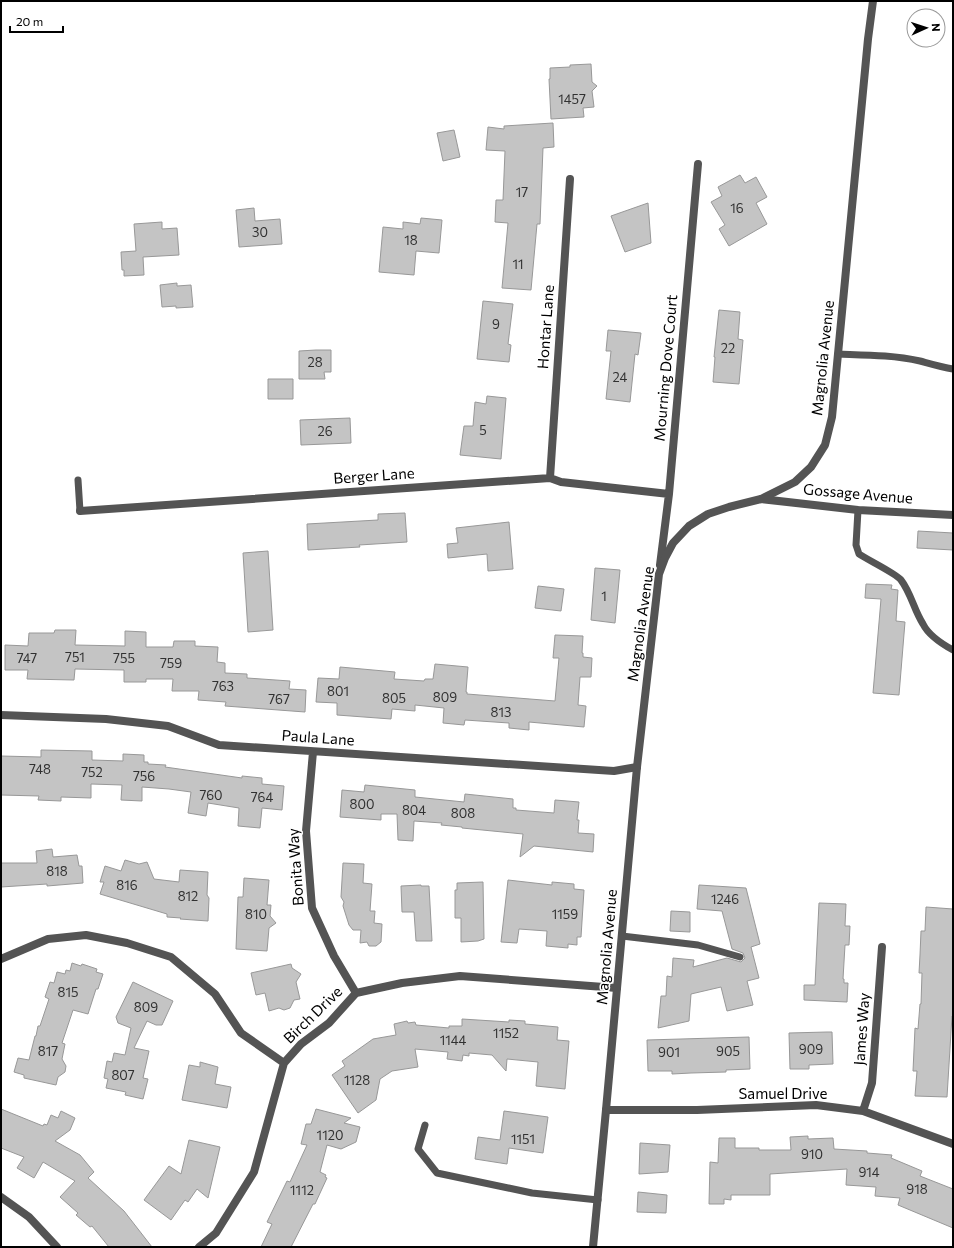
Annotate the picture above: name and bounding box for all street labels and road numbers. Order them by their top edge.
street label: Hontar Lane [533,284,557,370]
street label: Mourning Dove Court [650,294,680,442]
street label: Magnolia Avenue [807,299,837,417]
street label: Berger Lane [333,463,415,487]
street label: Gossage Avenue [802,479,914,507]
street label: Magnolia Avenue [623,565,657,683]
street label: Paula Lane [281,725,355,749]
street label: Bonita Way [283,827,307,907]
street label: Magnolia Avenue [592,888,620,1006]
street label: Birch Drive [279,982,345,1047]
street label: James Way [849,992,873,1066]
street label: Samuel Drive [739,1084,828,1102]

